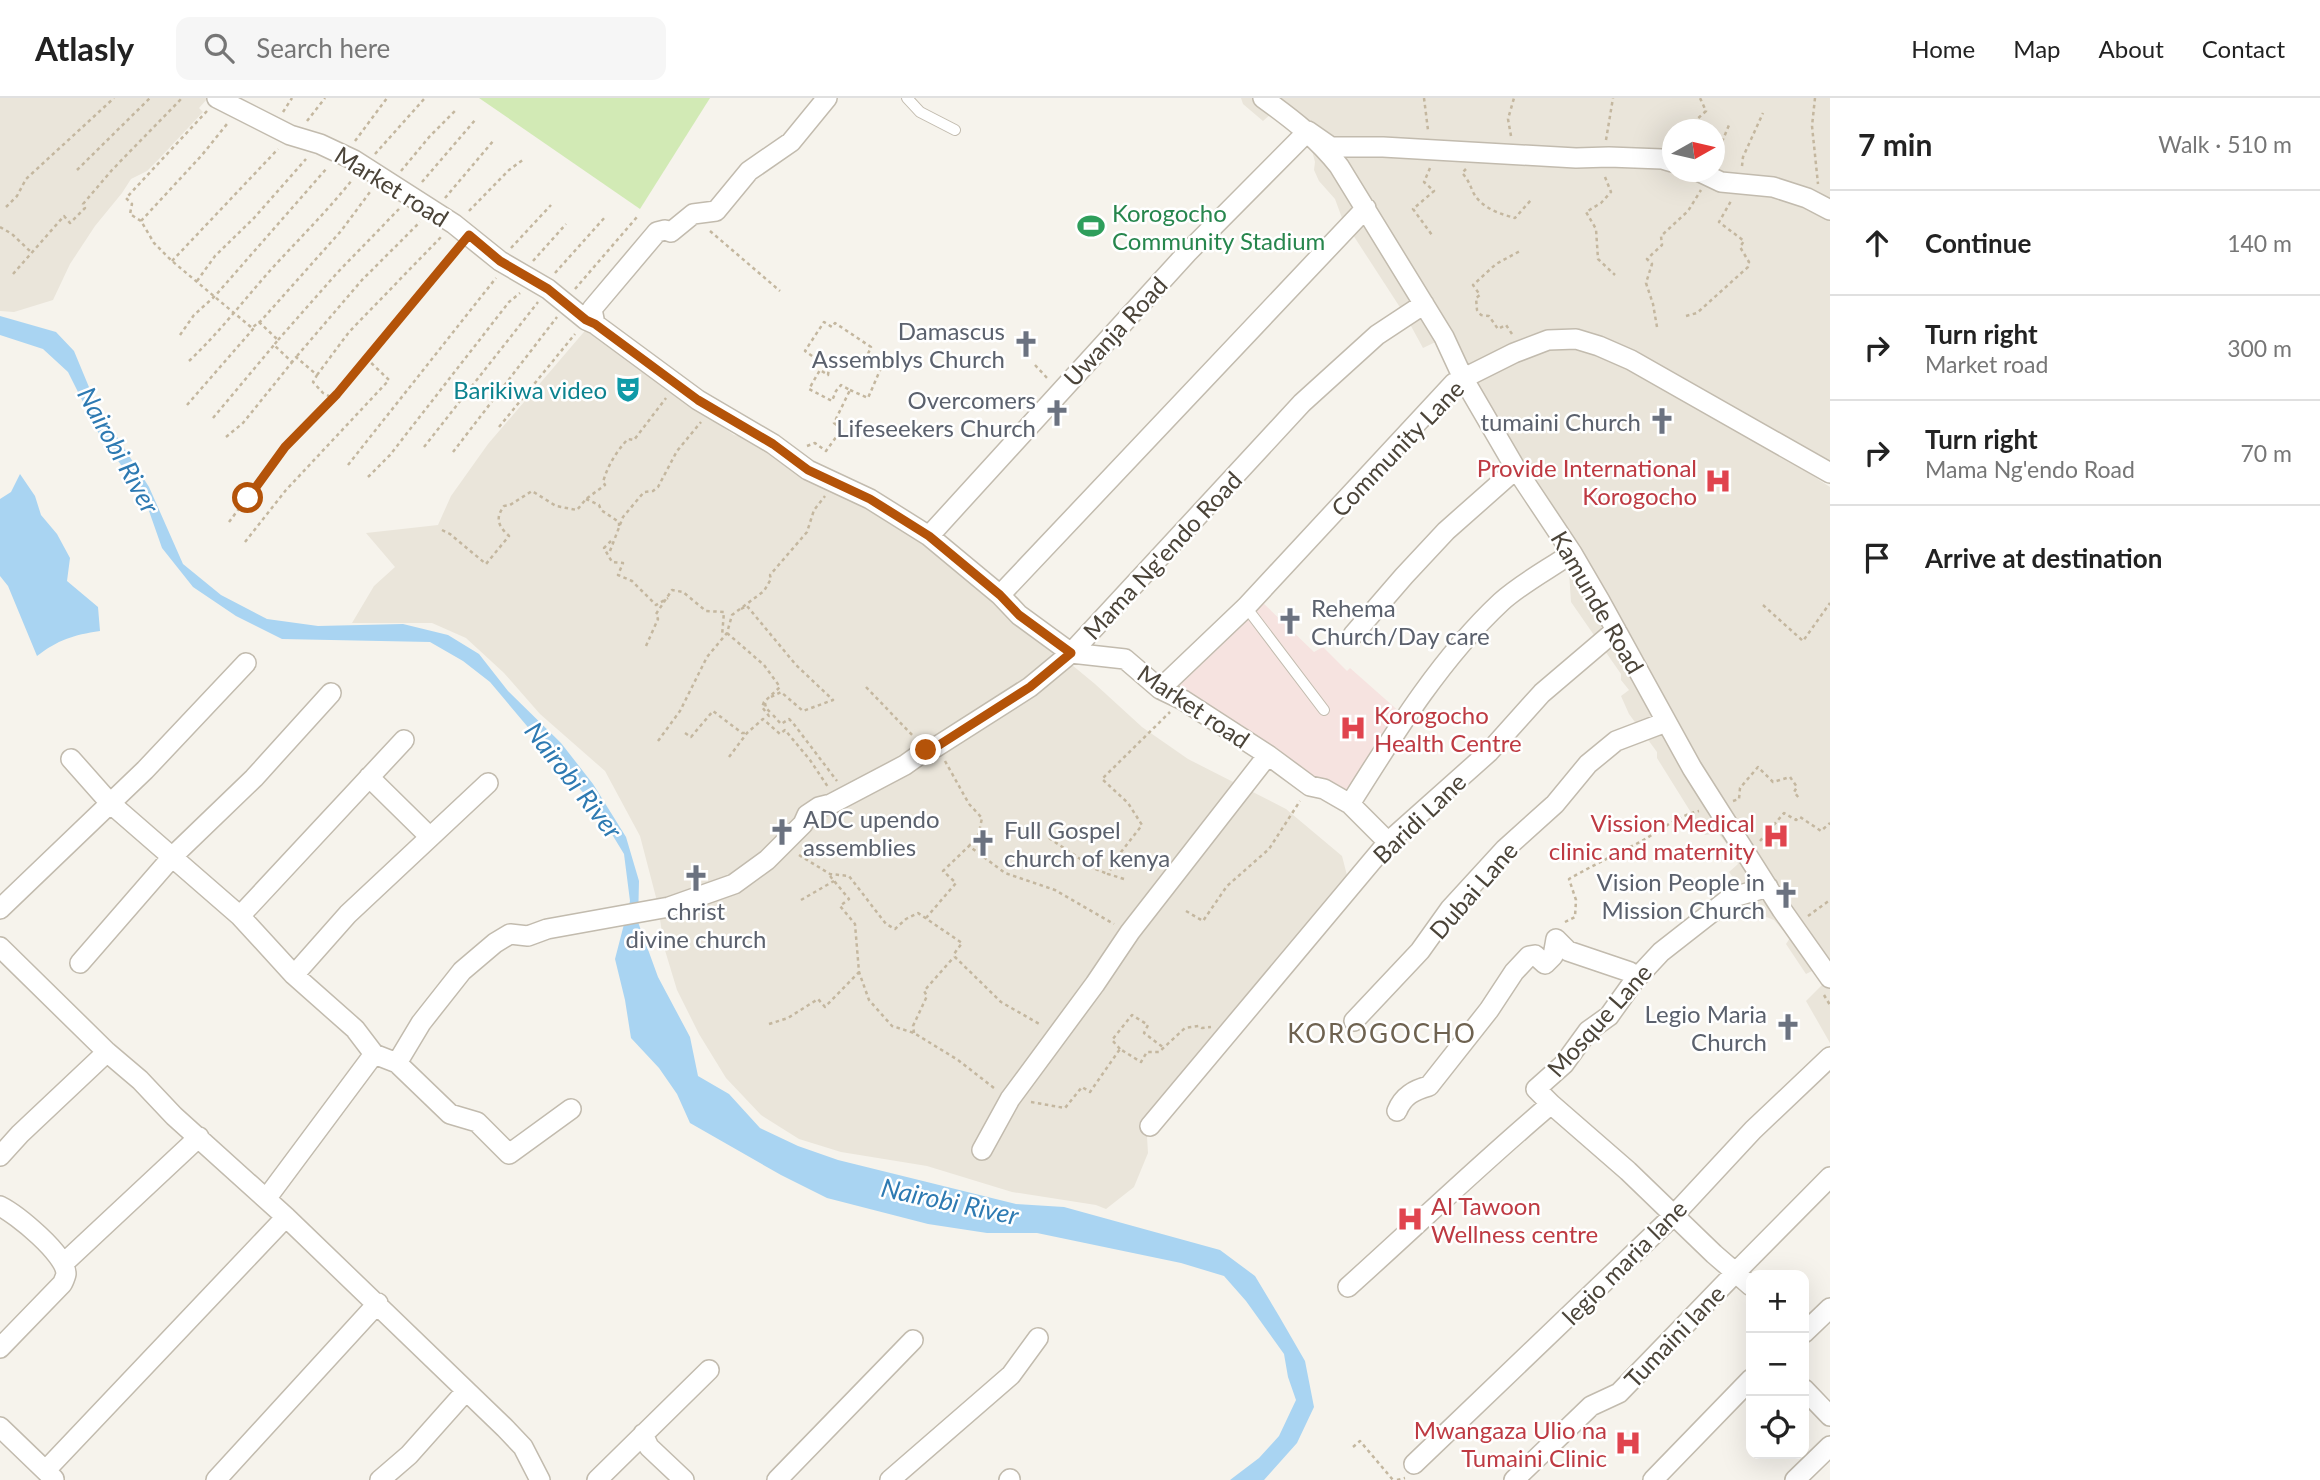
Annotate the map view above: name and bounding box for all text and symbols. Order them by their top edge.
search box [176,17,666,80]
text: Atlasly [35,28,134,68]
icon: search [200,29,238,67]
text: Search here [256,32,390,64]
text: Home [1911,34,1975,63]
text: Map [2013,34,2061,63]
text: About [2099,34,2164,63]
text: Contact [2202,34,2285,63]
north arrow [1662,119,1725,182]
text: 7 min [1858,126,1932,162]
text: Walk · 510 m [2158,130,2292,158]
street label: Market road [330,140,454,232]
place label: Korogocho Community Stadium [1112,198,1325,255]
sports icon: Korogocho Community Stadium [1076,211,1106,241]
icon: ahead [1858,224,1896,262]
text: Continue [1925,227,2031,259]
text: 140 m [2227,229,2292,257]
street label: Uwanja Road [1057,270,1173,392]
place label: Damascus Assemblys Church [812,316,1005,373]
text: Turn right [1925,318,2038,350]
church icon: Damascus Assemblys Church [1011,329,1041,359]
icon: right [1858,329,1896,367]
text: 300 m [2227,334,2292,362]
text: Market road [1925,350,2048,378]
theatre icon: Barikiwa video [613,374,643,404]
street label: Community Lane [1325,374,1469,522]
place label: Barikiwa video [453,375,607,404]
water label: Nairobi River [71,381,167,520]
place label: Overcomers Lifeseekers Church [836,385,1036,442]
church icon: Overcomers Lifeseekers Church [1042,398,1072,428]
church icon: tumaini Church [1647,406,1677,436]
place label: tumaini Church [1480,407,1641,436]
text: Turn right [1925,423,2038,455]
icon: right [1858,434,1896,472]
text: 70 m [2241,439,2292,467]
place label: Provide International Korogocho [1477,453,1697,510]
text: Mama Ng'endo Road [1925,455,2135,483]
street label: Mama Ng'endo Road [1077,465,1247,645]
hospital icon: Provide International Korogocho [1703,466,1733,496]
route start [232,482,263,513]
street label: Kamunde Road [1546,526,1650,678]
icon: arrive [1858,539,1896,577]
text: Arrive at destination [1925,542,2162,574]
place label: Rehema Church/Day care [1311,593,1490,650]
church icon: Rehema Church/Day care [1275,606,1305,636]
street label: Market road [1133,658,1255,754]
place label: Korogocho Health Centre [1374,700,1522,757]
hospital icon: Korogocho Health Centre [1338,713,1368,743]
water label: Nairobi River [518,715,630,846]
route end [910,734,941,765]
street label: Baridi Lane [1367,767,1471,869]
place label: ADC upendo assemblies [803,804,940,861]
place label: Vission Medical clinic and maternity [1549,808,1756,865]
place label: Full Gospel church of kenya [1004,815,1170,872]
church icon: ADC upendo assemblies [767,817,797,847]
hospital icon: Vission Medical clinic and maternity [1761,821,1791,851]
church icon: Full Gospel church of kenya [968,828,998,858]
street label: Dubai Lane [1423,836,1523,944]
church icon: christ divine church [681,863,711,893]
place label: Vision People in Mission Church [1597,867,1765,924]
church icon: Vision People in Mission Church [1771,880,1801,910]
place label: christ divine church [626,896,766,953]
street label: Mosque Lane [1541,958,1657,1082]
place label: Legio Maria Church [1645,999,1767,1056]
church icon: Legio Maria Church [1773,1012,1803,1042]
district label: KOROGOCHO [1287,1017,1477,1049]
water label: Nairobi River [878,1171,1023,1231]
place label: Al Tawoon Wellness centre [1431,1191,1598,1248]
street label: legio maria lane [1556,1194,1692,1330]
hospital icon: Al Tawoon Wellness centre [1395,1204,1425,1234]
map controls [1746,1270,1809,1459]
button: + [1746,1270,1809,1333]
street label: Tumaini lane [1618,1279,1730,1393]
button: − [1746,1333,1809,1396]
button: locate [1746,1396,1809,1459]
place label: Mwangaza Ulio na Tumaini Clinic [1414,1415,1607,1472]
hospital icon: Mwangaza Ulio na Tumaini Clinic [1613,1428,1643,1458]

